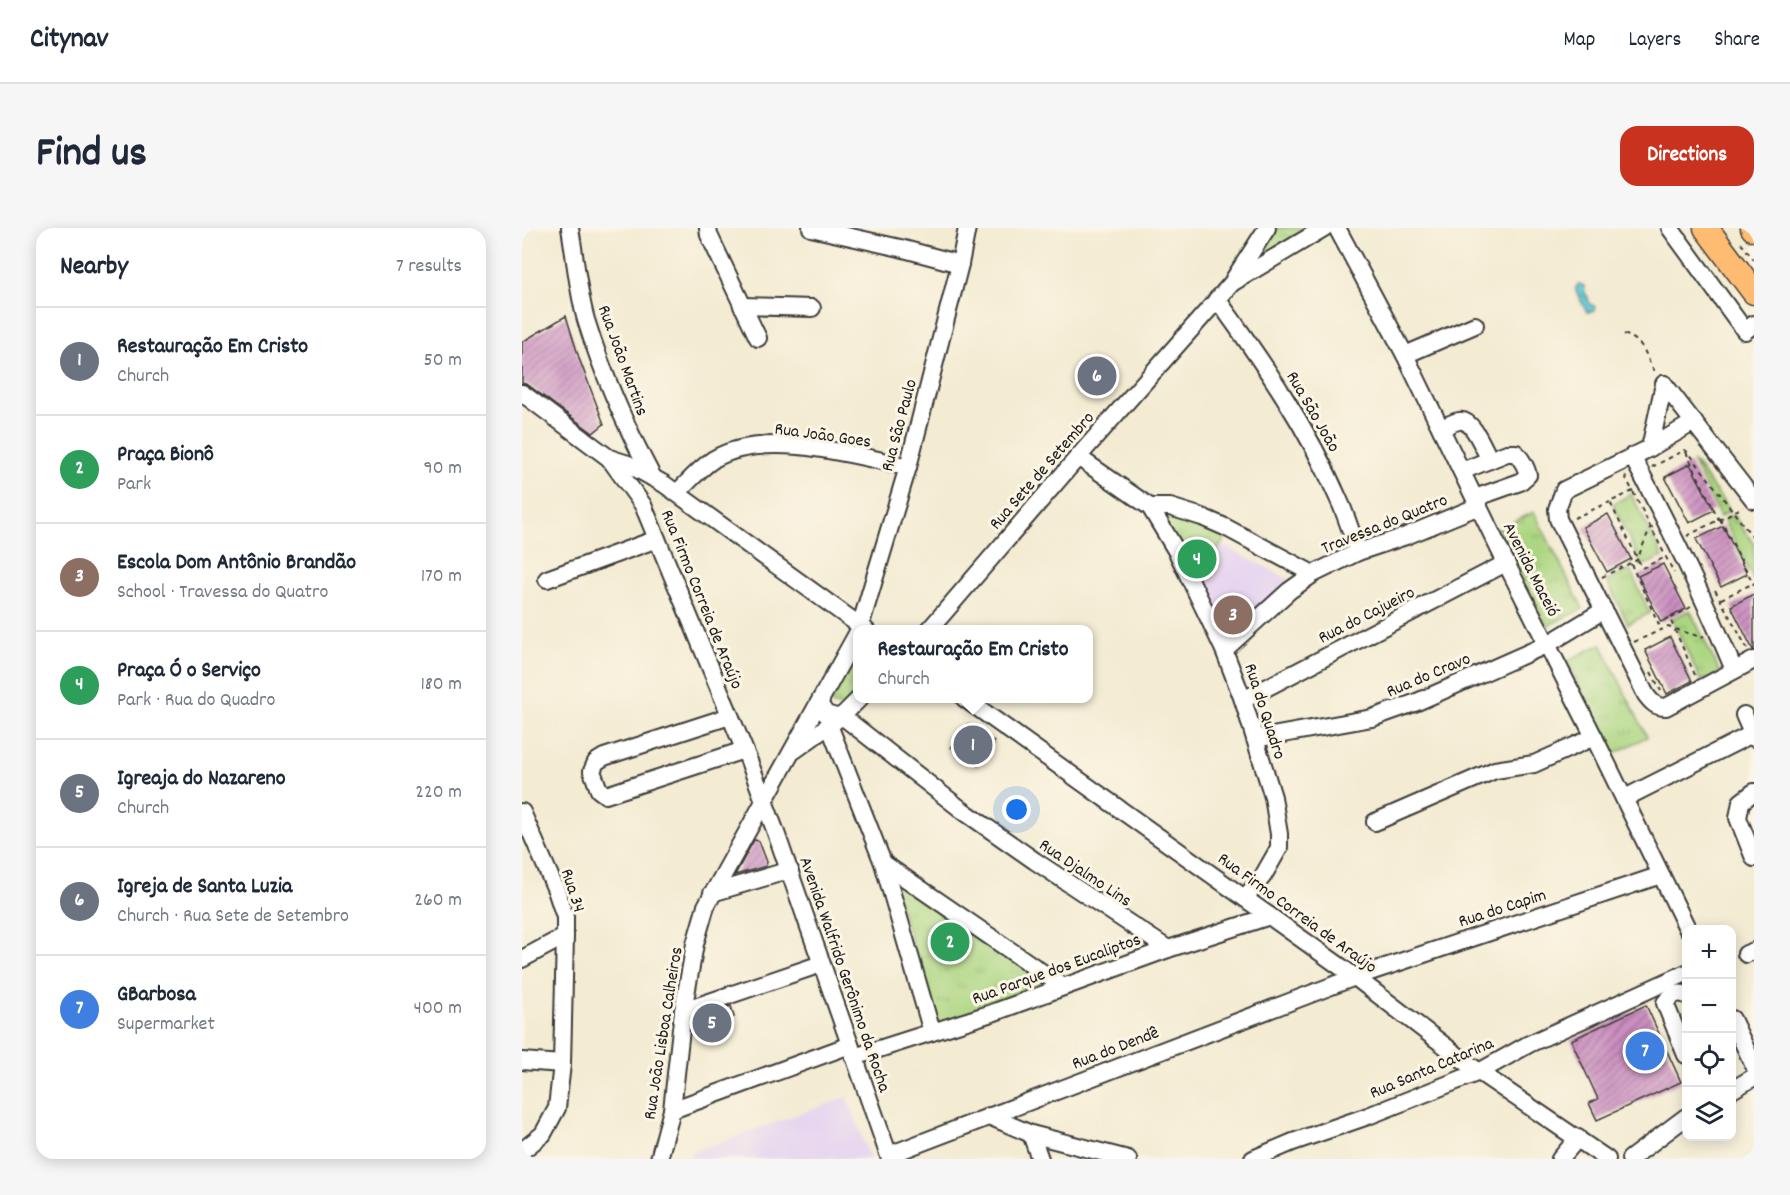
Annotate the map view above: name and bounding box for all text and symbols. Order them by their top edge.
text: Citynav [30,21,108,61]
text: Map [1564,26,1595,56]
text: Layers [1628,26,1681,56]
text: Share [1714,26,1760,56]
text: Find us [36,126,147,186]
button: Directions [1620,126,1754,186]
text: Nearby [60,249,128,286]
text: 7 results [396,253,462,281]
street label: Rua João Martins [590,302,653,420]
text: Restauração Em Cristo [117,332,308,363]
text: 1 [77,347,82,375]
text: 50 m [424,347,462,375]
pin: 6 [1078,354,1116,398]
text: Church [117,363,169,391]
street label: Rua São João [1279,367,1345,457]
street label: Rua São Paulo [876,377,925,475]
street label: Rua Sete de Setembro [984,407,1101,536]
street label: Rua João Goes [773,417,873,456]
text: Praça Bionô [117,440,214,471]
text: 2 [75,455,84,483]
text: 90 m [424,455,462,483]
text: Park [117,471,151,499]
street label: Travessa do Quatro [1318,489,1452,562]
street label: Rua Firmo Correia de Araújo [653,506,748,693]
street label: Avenida Maceió [1495,518,1564,622]
pin: 4 [1178,536,1216,582]
text: Escola Dom Antônio Brandão [117,548,356,579]
text: 3 [75,563,84,591]
text: 170 m [421,563,462,591]
text: School · Travessa do Quatro [117,579,328,607]
street label: Rua do Cajueiro [1315,581,1420,651]
pin: 3 [1214,592,1252,638]
popup [853,625,1093,703]
text: Restauração Em Cristo [877,635,1069,666]
street label: Rua do Cravo [1383,647,1475,705]
text: Praça Ó o Serviço [117,656,261,687]
street label: Rua do Quadro [1236,661,1291,763]
text: Church [877,666,930,694]
text: 4 [75,671,84,699]
text: 180 m [420,671,462,699]
text: Park · Rua do Quadro [117,687,275,715]
pin: 1 [954,722,992,768]
text: Igreaja do Nazareno [117,764,286,795]
text: 5 [75,779,84,807]
text: 220 m [415,779,462,807]
text: Church [117,795,169,823]
your location [1002,795,1031,824]
street label: Rua Djalmo Lins [1033,834,1136,914]
street label: Rua Firmo Correia de Araújo [1212,848,1381,980]
street label: Avenida Walfrido Gerônimo da Rocha [792,854,896,1096]
street label: Rua 34 [553,866,590,916]
text: Igreja de Santa Luzia [117,872,292,903]
street label: Rua do Capim [1456,883,1550,935]
text: 6 [75,887,84,915]
text: 260 m [414,887,462,915]
text: Church · Rua Sete de Setembro [117,903,349,931]
pin: 2 [930,920,970,964]
map controls [1682,925,1736,1141]
button: + [1682,925,1736,979]
street label: Rua Parque dos Eucaliptos [969,928,1145,1013]
street label: Rua João Lisboa Calheiros [638,945,690,1122]
button: − [1682,979,1736,1033]
text: GBarbosa [117,980,196,1011]
text: 7 [76,995,83,1023]
text: 400 m [414,995,462,1023]
pin: 5 [692,1000,732,1046]
text: Supermarket [117,1011,215,1039]
street label: Rua do Dendê [1069,1021,1163,1077]
pin: 7 [1626,1028,1664,1074]
street label: Rua Santa Catarina [1366,1032,1498,1107]
button: locate [1682,1033,1736,1087]
button: layers [1682,1087,1736,1141]

